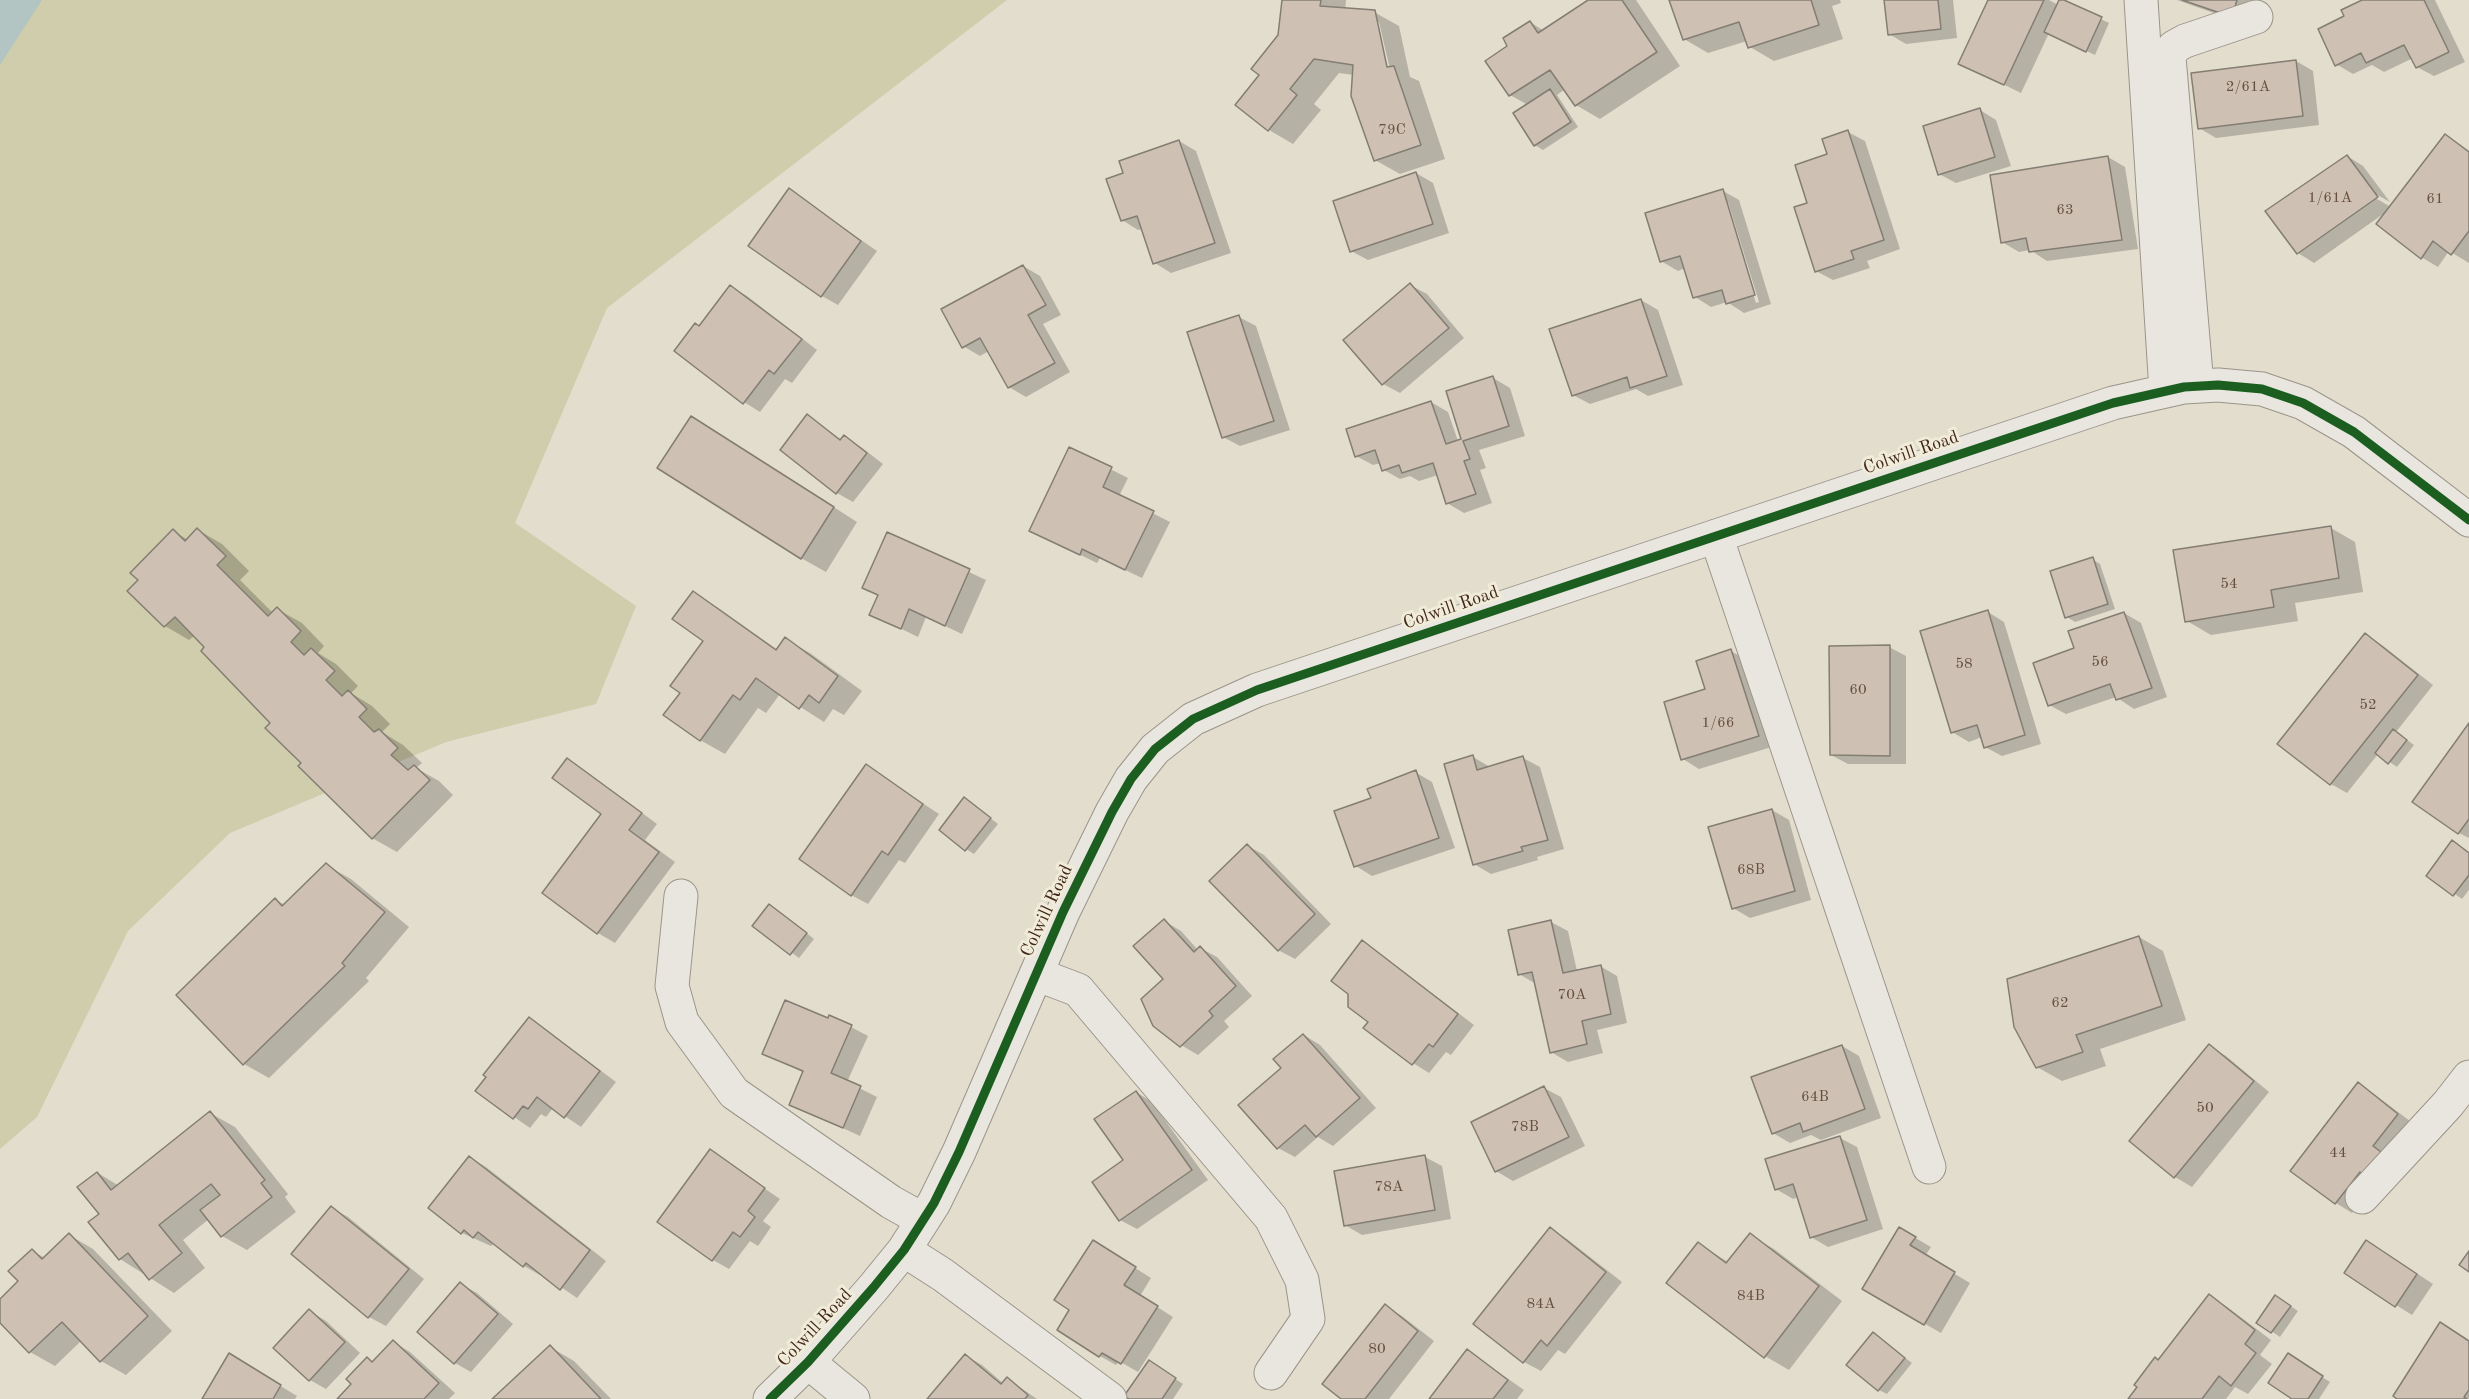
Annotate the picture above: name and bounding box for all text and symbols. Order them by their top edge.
house number: 2/61A [2226,78,2270,96]
house number: 79C [1378,121,1406,139]
house number: 1/61A [2308,189,2352,207]
house number: 61 [2426,190,2444,208]
house number: 63 [2056,201,2074,219]
street label: Colwill Road [1860,427,1962,479]
house number: 54 [2220,575,2238,593]
street label: Colwill Road [1400,582,1502,634]
house number: 56 [2091,653,2109,671]
house number: 58 [1955,655,1973,673]
house number: 60 [1849,681,1867,699]
house number: 52 [2359,696,2377,714]
house number: 1/66 [1702,714,1734,732]
street label: Colwill Road [1016,861,1078,961]
house number: 68B [1737,861,1765,879]
house number: 70A [1558,986,1586,1004]
house number: 62 [2051,994,2069,1012]
house number: 64B [1801,1088,1829,1106]
house number: 50 [2196,1099,2214,1117]
house number: 78B [1511,1118,1539,1136]
house number: 44 [2329,1144,2347,1162]
house number: 78A [1375,1178,1403,1196]
street label: Colwill Road [773,1284,857,1372]
house number: 84B [1737,1287,1765,1305]
house number: 84A [1527,1295,1555,1313]
house number: 80 [1368,1340,1386,1358]

